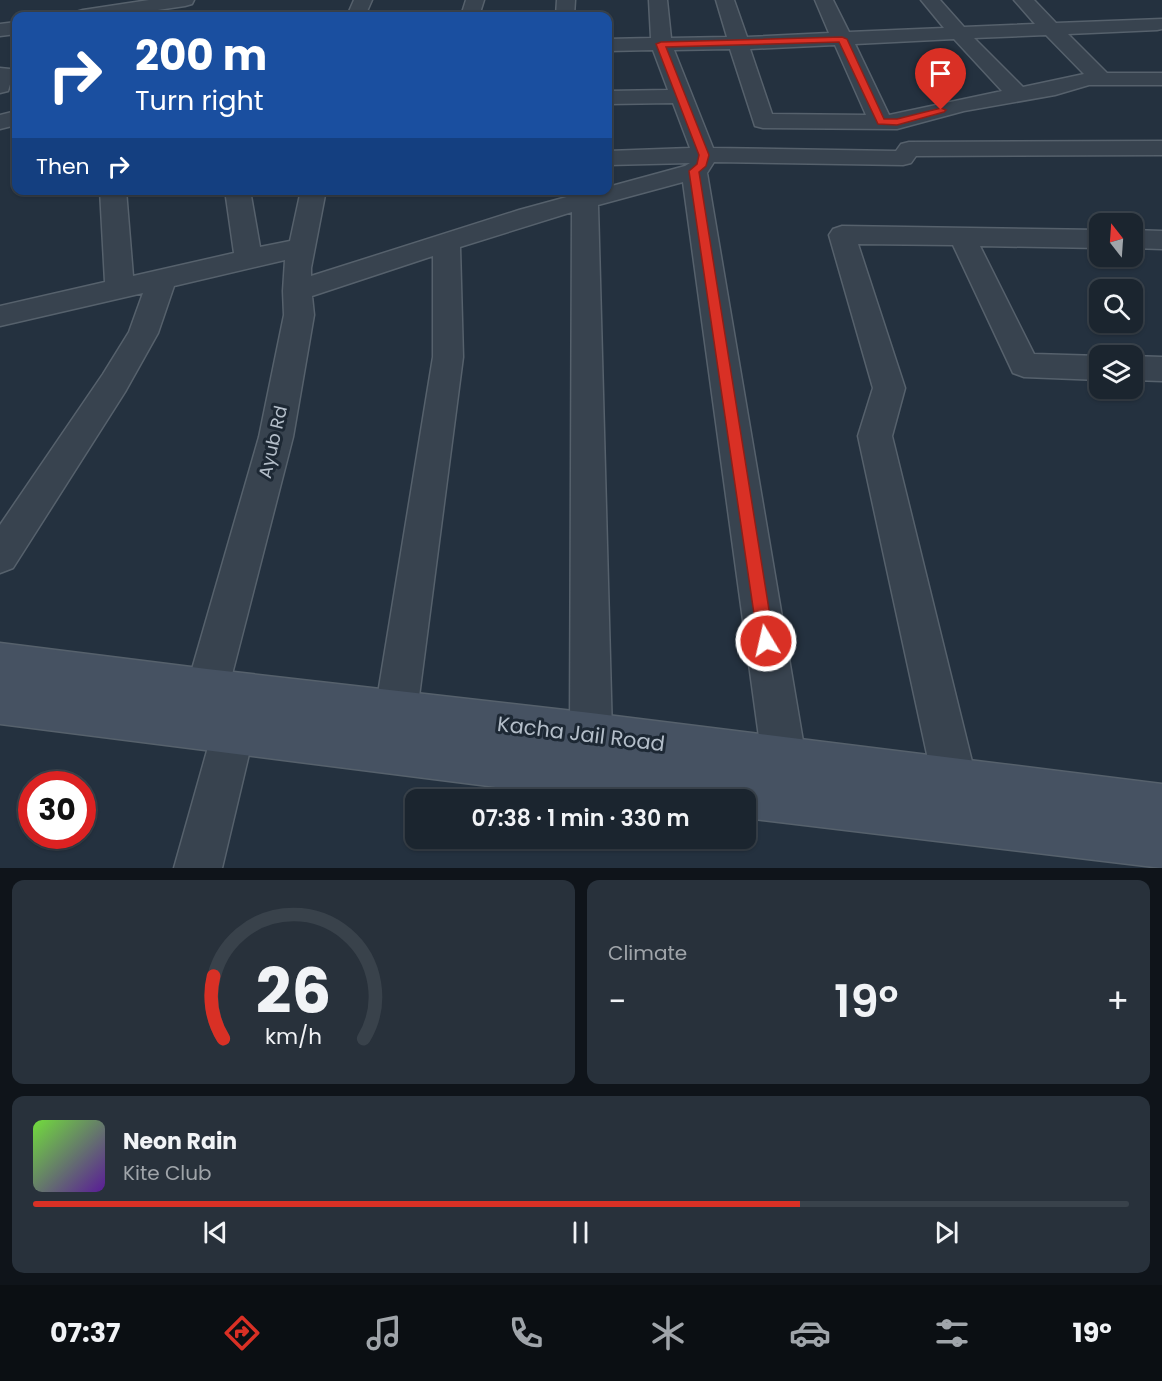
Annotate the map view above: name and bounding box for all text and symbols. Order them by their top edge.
text: 200 m [135,26,267,85]
icon: right [36,36,114,114]
pin [915,48,966,110]
icon: arrive [924,57,957,90]
text: Turn right [135,82,264,119]
icon: right [102,150,135,183]
text: Then [36,151,90,182]
north arrow [1089,213,1143,267]
map controls [1089,213,1143,399]
button: search [1089,279,1143,333]
button: layers [1089,345,1143,399]
street label: Ayub Rd [252,403,293,481]
position arrow [734,609,798,673]
street label: Kacha Jail Road [496,709,667,758]
speed limit sign: 30 [18,771,96,849]
text: 07:38 · 1 min · 330 m [472,803,689,834]
text: Climate [608,939,687,967]
text: 26 [256,947,331,1035]
text: 19° [834,970,899,1033]
text: − [608,978,626,1025]
text: + [1106,978,1129,1025]
text: km/h [265,1021,322,1052]
text: Neon Rain [123,1126,237,1157]
text: Kite Club [123,1159,212,1187]
icon: previous [199,1216,232,1249]
icon: pause [564,1216,597,1249]
icon: next [930,1216,963,1249]
icon: directions [221,1312,263,1354]
icon: music [363,1312,405,1354]
icon: phone [505,1312,547,1354]
icon: climate [647,1312,689,1354]
icon: car [789,1312,831,1354]
icon: filters [931,1312,973,1354]
text: 07:37 [50,1314,121,1351]
text: 19° [1073,1314,1112,1351]

